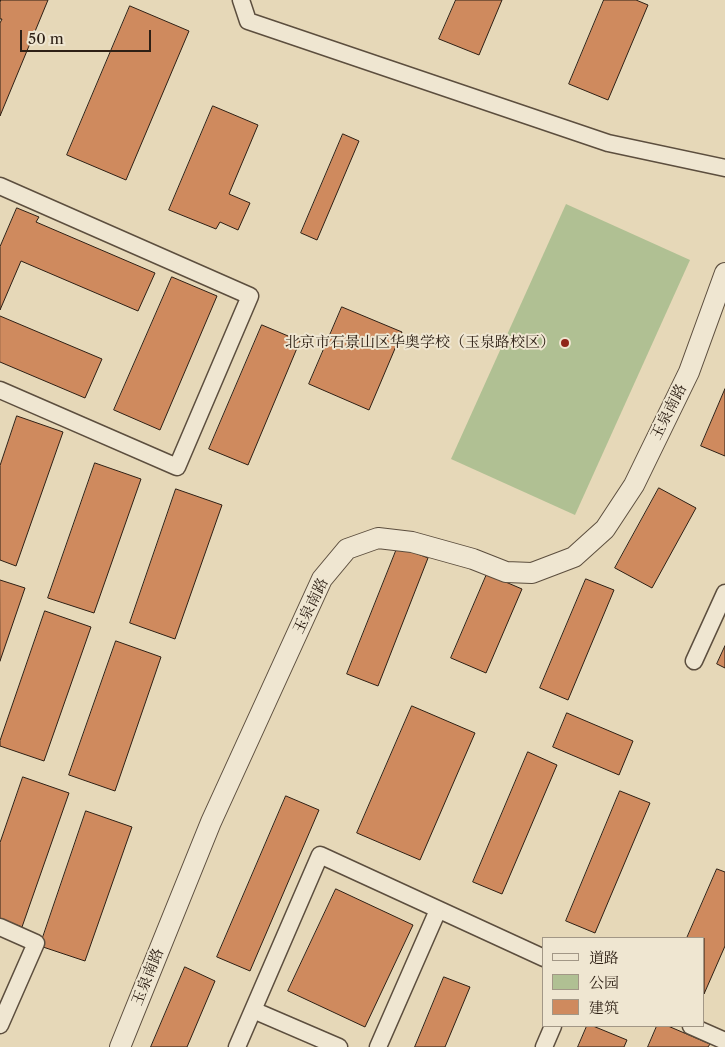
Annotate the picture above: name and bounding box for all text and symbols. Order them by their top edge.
scale bar [22,20,154,52]
text: 50 m [28,29,64,48]
place label: 北京市石景山区华奥学校（玉泉路校区） [285,334,555,352]
marker: 北京市石景山区华奥学校（玉泉路校区） [559,337,571,349]
street label: 玉泉南路 [647,381,691,443]
street label: 玉泉南路 [290,575,332,637]
legend [542,937,705,1027]
street label: 玉泉南路 [128,946,168,1008]
text: 道路 [589,948,619,967]
text: 公园 [589,973,619,992]
text: 建筑 [589,998,619,1017]

